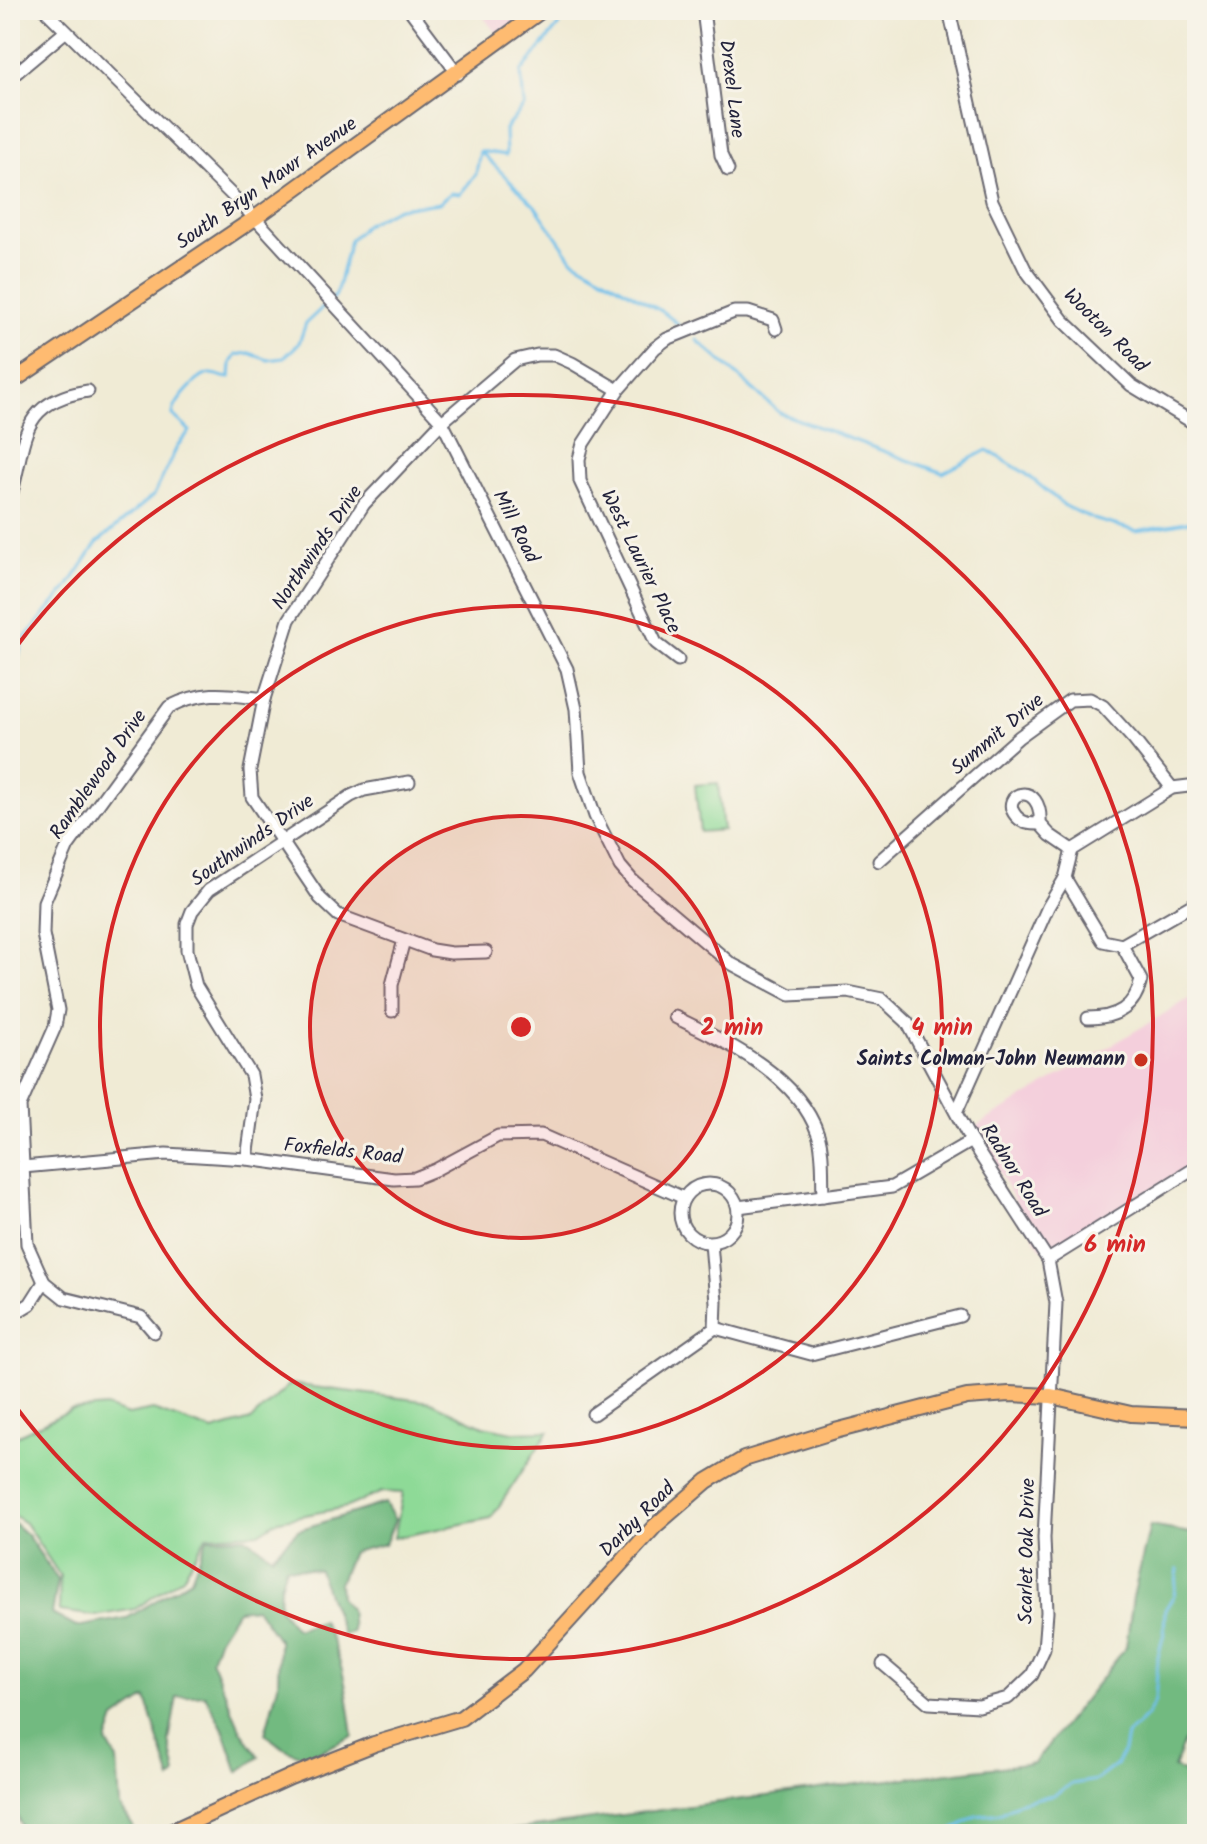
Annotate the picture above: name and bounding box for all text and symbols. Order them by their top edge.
street label: Drexel Lane [709,38,753,140]
street label: South Bryn Mawr Avenue [170,109,364,259]
street label: Wooton Road [1055,281,1156,382]
street label: Northwinds Drive [264,479,372,617]
street label: West Laurier Place [591,484,689,640]
street label: Mill Road [483,485,548,570]
street label: Summit Drive [944,686,1052,784]
street label: Ramblewood Drive [42,703,156,847]
street label: Southwinds Drive [184,786,322,896]
text: 2 min [701,1009,763,1048]
text: 4 min [911,1009,973,1048]
centre of rings [507,1013,535,1041]
place label: Saints Colman-John Neumann [857,1044,1125,1076]
marker: Saints Colman-John Neumann [1132,1051,1150,1069]
street label: Radnor Road [971,1118,1055,1225]
street label: Foxfields Road [282,1130,405,1174]
text: 6 min [1084,1226,1146,1265]
street label: Darby Road [592,1474,684,1566]
street label: Scarlet Oak Drive [1011,1478,1045,1624]

